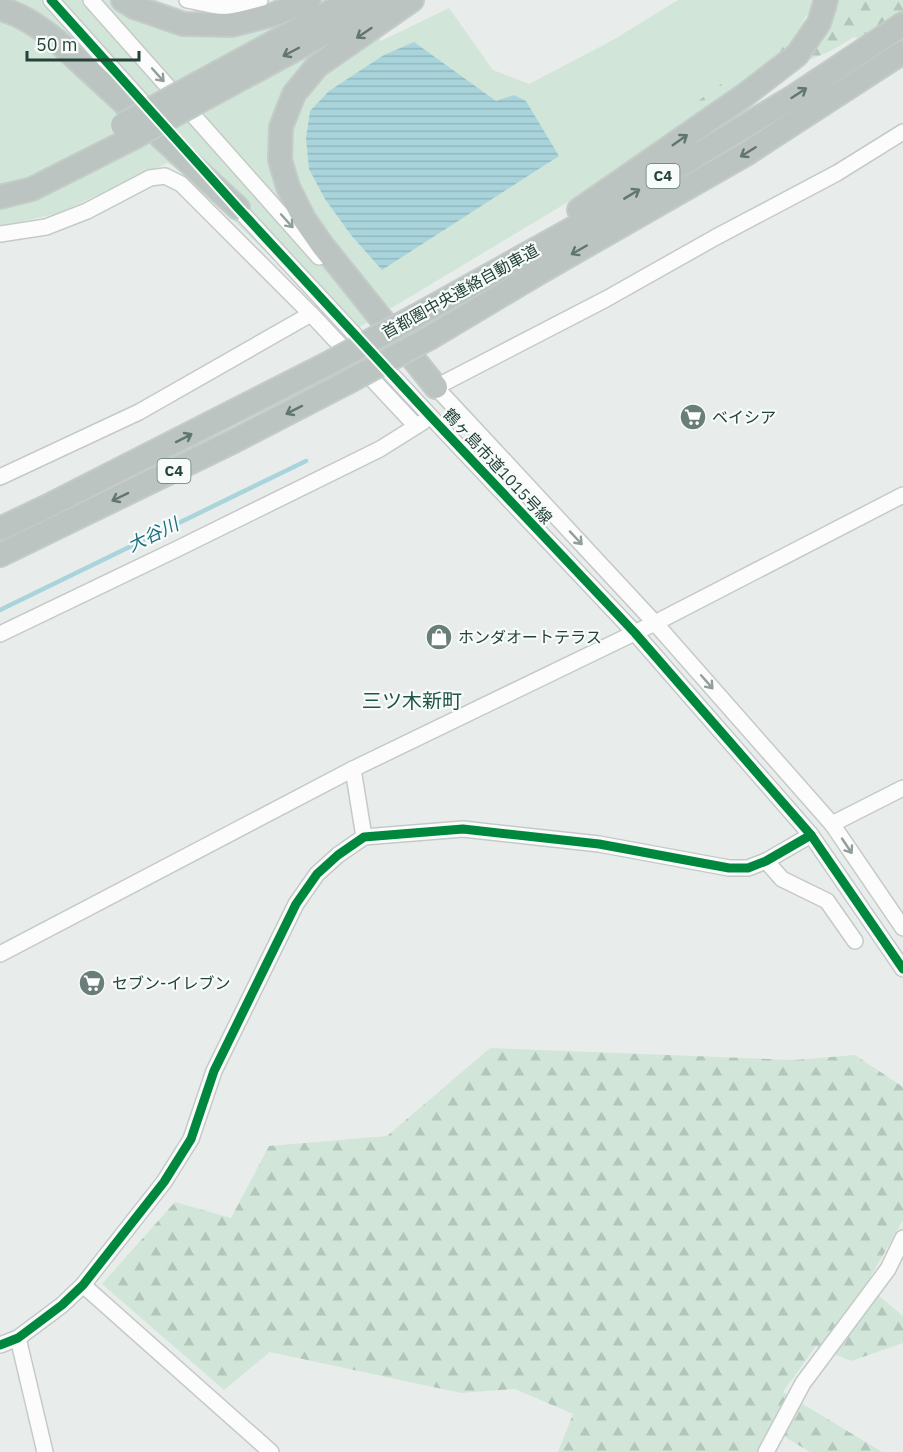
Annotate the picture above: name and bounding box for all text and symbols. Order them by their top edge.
scale bar [27,24,140,62]
one-way arrow [356,27,372,39]
text: 50 m [36,33,78,56]
one-way arrow [282,47,300,58]
one-way arrow [151,67,165,82]
one-way arrow [790,87,807,99]
one-way arrow [671,134,687,146]
one-way arrow [740,146,757,158]
road number: C4 [646,164,680,188]
one-way arrow [623,188,640,200]
one-way arrow [280,213,294,228]
street label: 首都圏中央連絡自動車道 [378,240,542,342]
one-way arrow [571,244,588,256]
supermarket icon: ベイシア [678,402,708,432]
one-way arrow [286,404,303,416]
street label: 鶴ヶ島市道1015号線 [439,404,557,528]
place label: ベイシア [712,407,776,427]
one-way arrow [175,431,193,443]
road number: C4 [158,459,190,483]
one-way arrow [111,492,129,504]
water label: 大谷川 [123,512,184,557]
one-way arrow [568,530,583,545]
shop icon: ホンダオートテラス [424,622,454,652]
place label: ホンダオートテラス [458,627,602,647]
one-way arrow [700,674,714,689]
district label: 三ツ木新町 [362,687,462,714]
one-way arrow [841,837,853,854]
supermarket icon: セブン-イレブン [77,968,107,998]
place label: セブン-イレブン [112,973,230,993]

